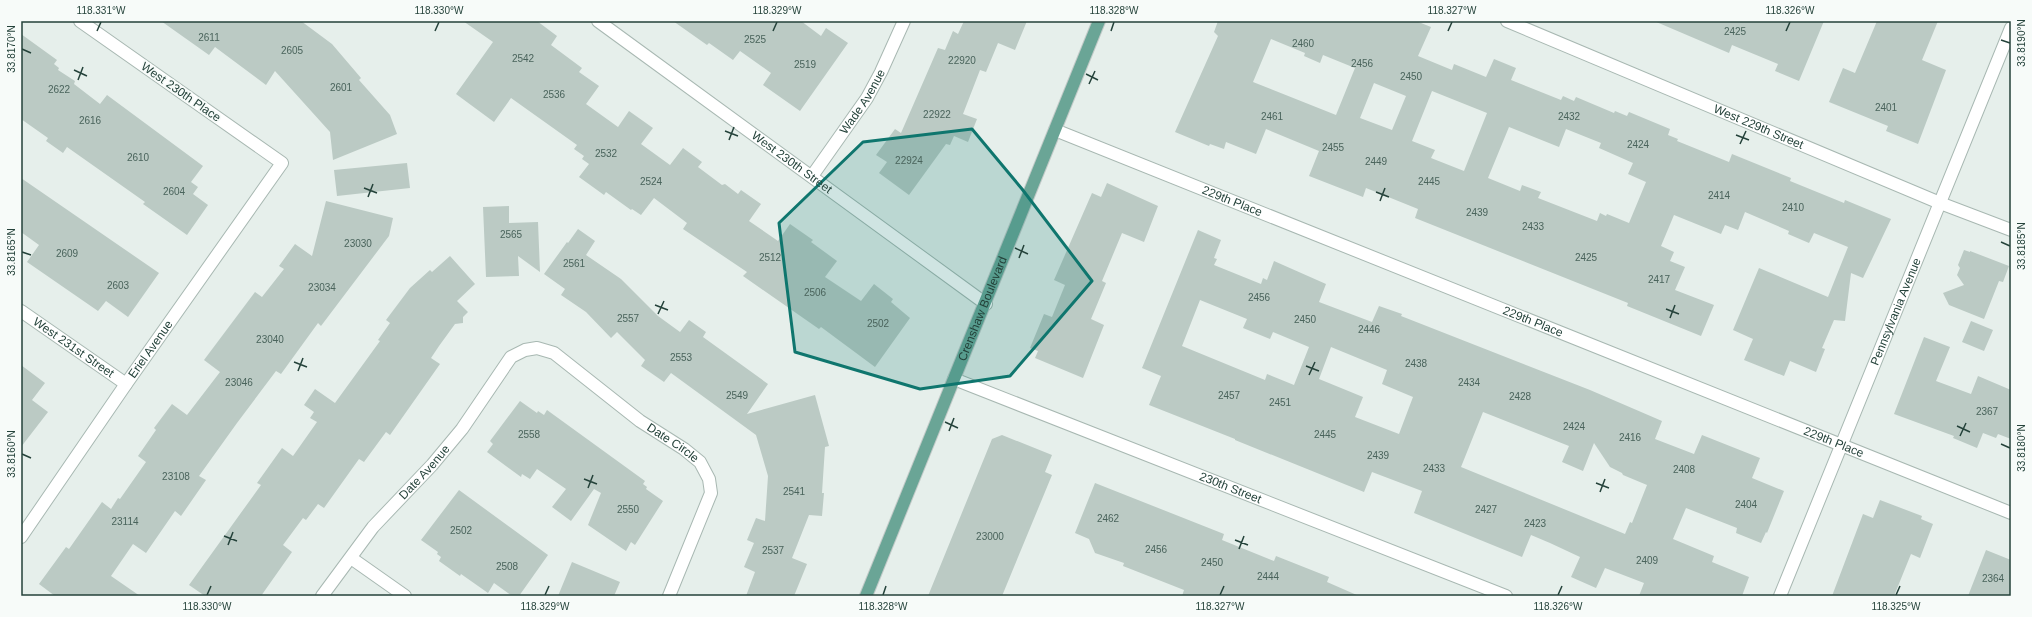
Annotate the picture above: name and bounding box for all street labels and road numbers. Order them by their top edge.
street label: West 230th Place [139,59,224,125]
street label: Wade Avenue [837,67,888,137]
street label: West 229th Street [1712,102,1806,152]
street label: West 230th Street [749,128,835,197]
street label: 229th Place [1200,183,1265,219]
street label: Crenshaw Boulevard [955,254,1010,363]
street label: Pennsylvania Avenue [1868,256,1924,367]
street label: 229th Place [1501,303,1565,340]
street label: West 231st Street [30,315,117,381]
street label: Eriel Avenue [125,318,176,381]
street label: Date Circle [644,420,702,465]
street label: 229th Place [1802,424,1866,460]
street label: Date Avenue [396,442,453,502]
street label: 230th Street [1197,469,1264,506]

